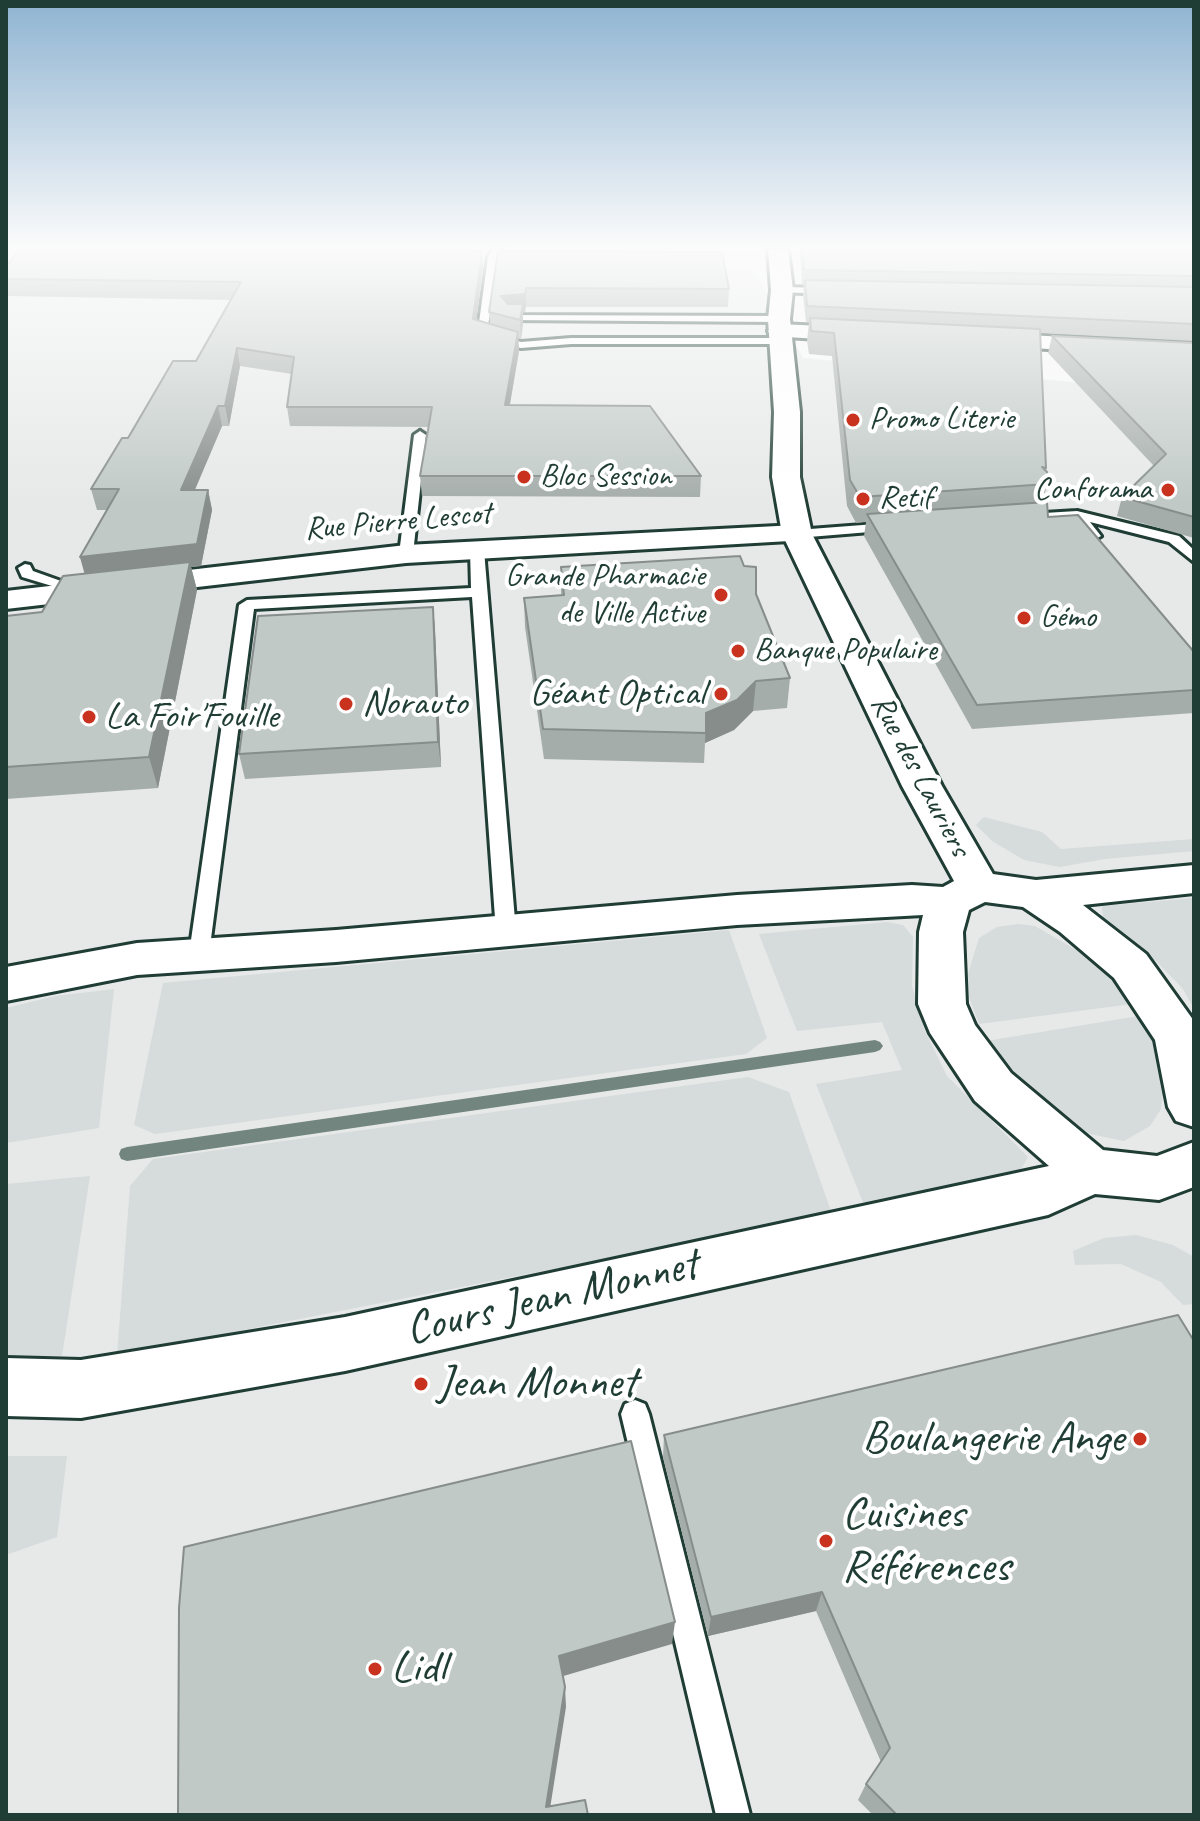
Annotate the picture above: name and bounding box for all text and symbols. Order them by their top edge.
place label: Promo Literie [869,401,1014,439]
marker: Promo Literie [844,411,862,429]
place label: Bloc Session [540,458,671,496]
marker: Bloc Session [515,468,533,486]
place label: Conforama [1034,471,1152,509]
place label: Retif [879,480,932,518]
marker: Conforama [1159,481,1177,499]
marker: Retif [854,490,872,508]
street label: Rue Pierre Lescot [303,495,493,549]
place label: Grande Pharmacie de Ville Active [505,558,705,633]
marker: Grande Pharmacie de Ville Active [712,586,730,604]
place label: Gémo [1040,599,1096,637]
marker: Gémo [1015,609,1033,627]
place label: Banque Populaire [754,632,937,670]
marker: Banque Populaire [729,642,747,660]
place label: Géant Optical [530,671,705,717]
place label: Norauto [362,681,467,727]
marker: Géant Optical [712,685,730,703]
street label: Rue des Lauriers [861,689,979,863]
place label: La Foir'Fouille [105,694,278,740]
marker: Norauto [337,695,355,713]
marker: La Foir'Fouille [80,708,98,726]
street label: Cours Jean Monnet [401,1238,703,1358]
place label: Jean Monnet [437,1356,637,1412]
marker: Jean Monnet [412,1375,430,1393]
place label: Boulangerie Ange [862,1411,1124,1467]
marker: Boulangerie Ange [1131,1430,1149,1448]
place label: Cuisines Références [842,1487,1010,1596]
marker: Cuisines Références [817,1532,835,1550]
place label: Lidl [391,1641,446,1697]
marker: Lidl [366,1660,384,1678]

